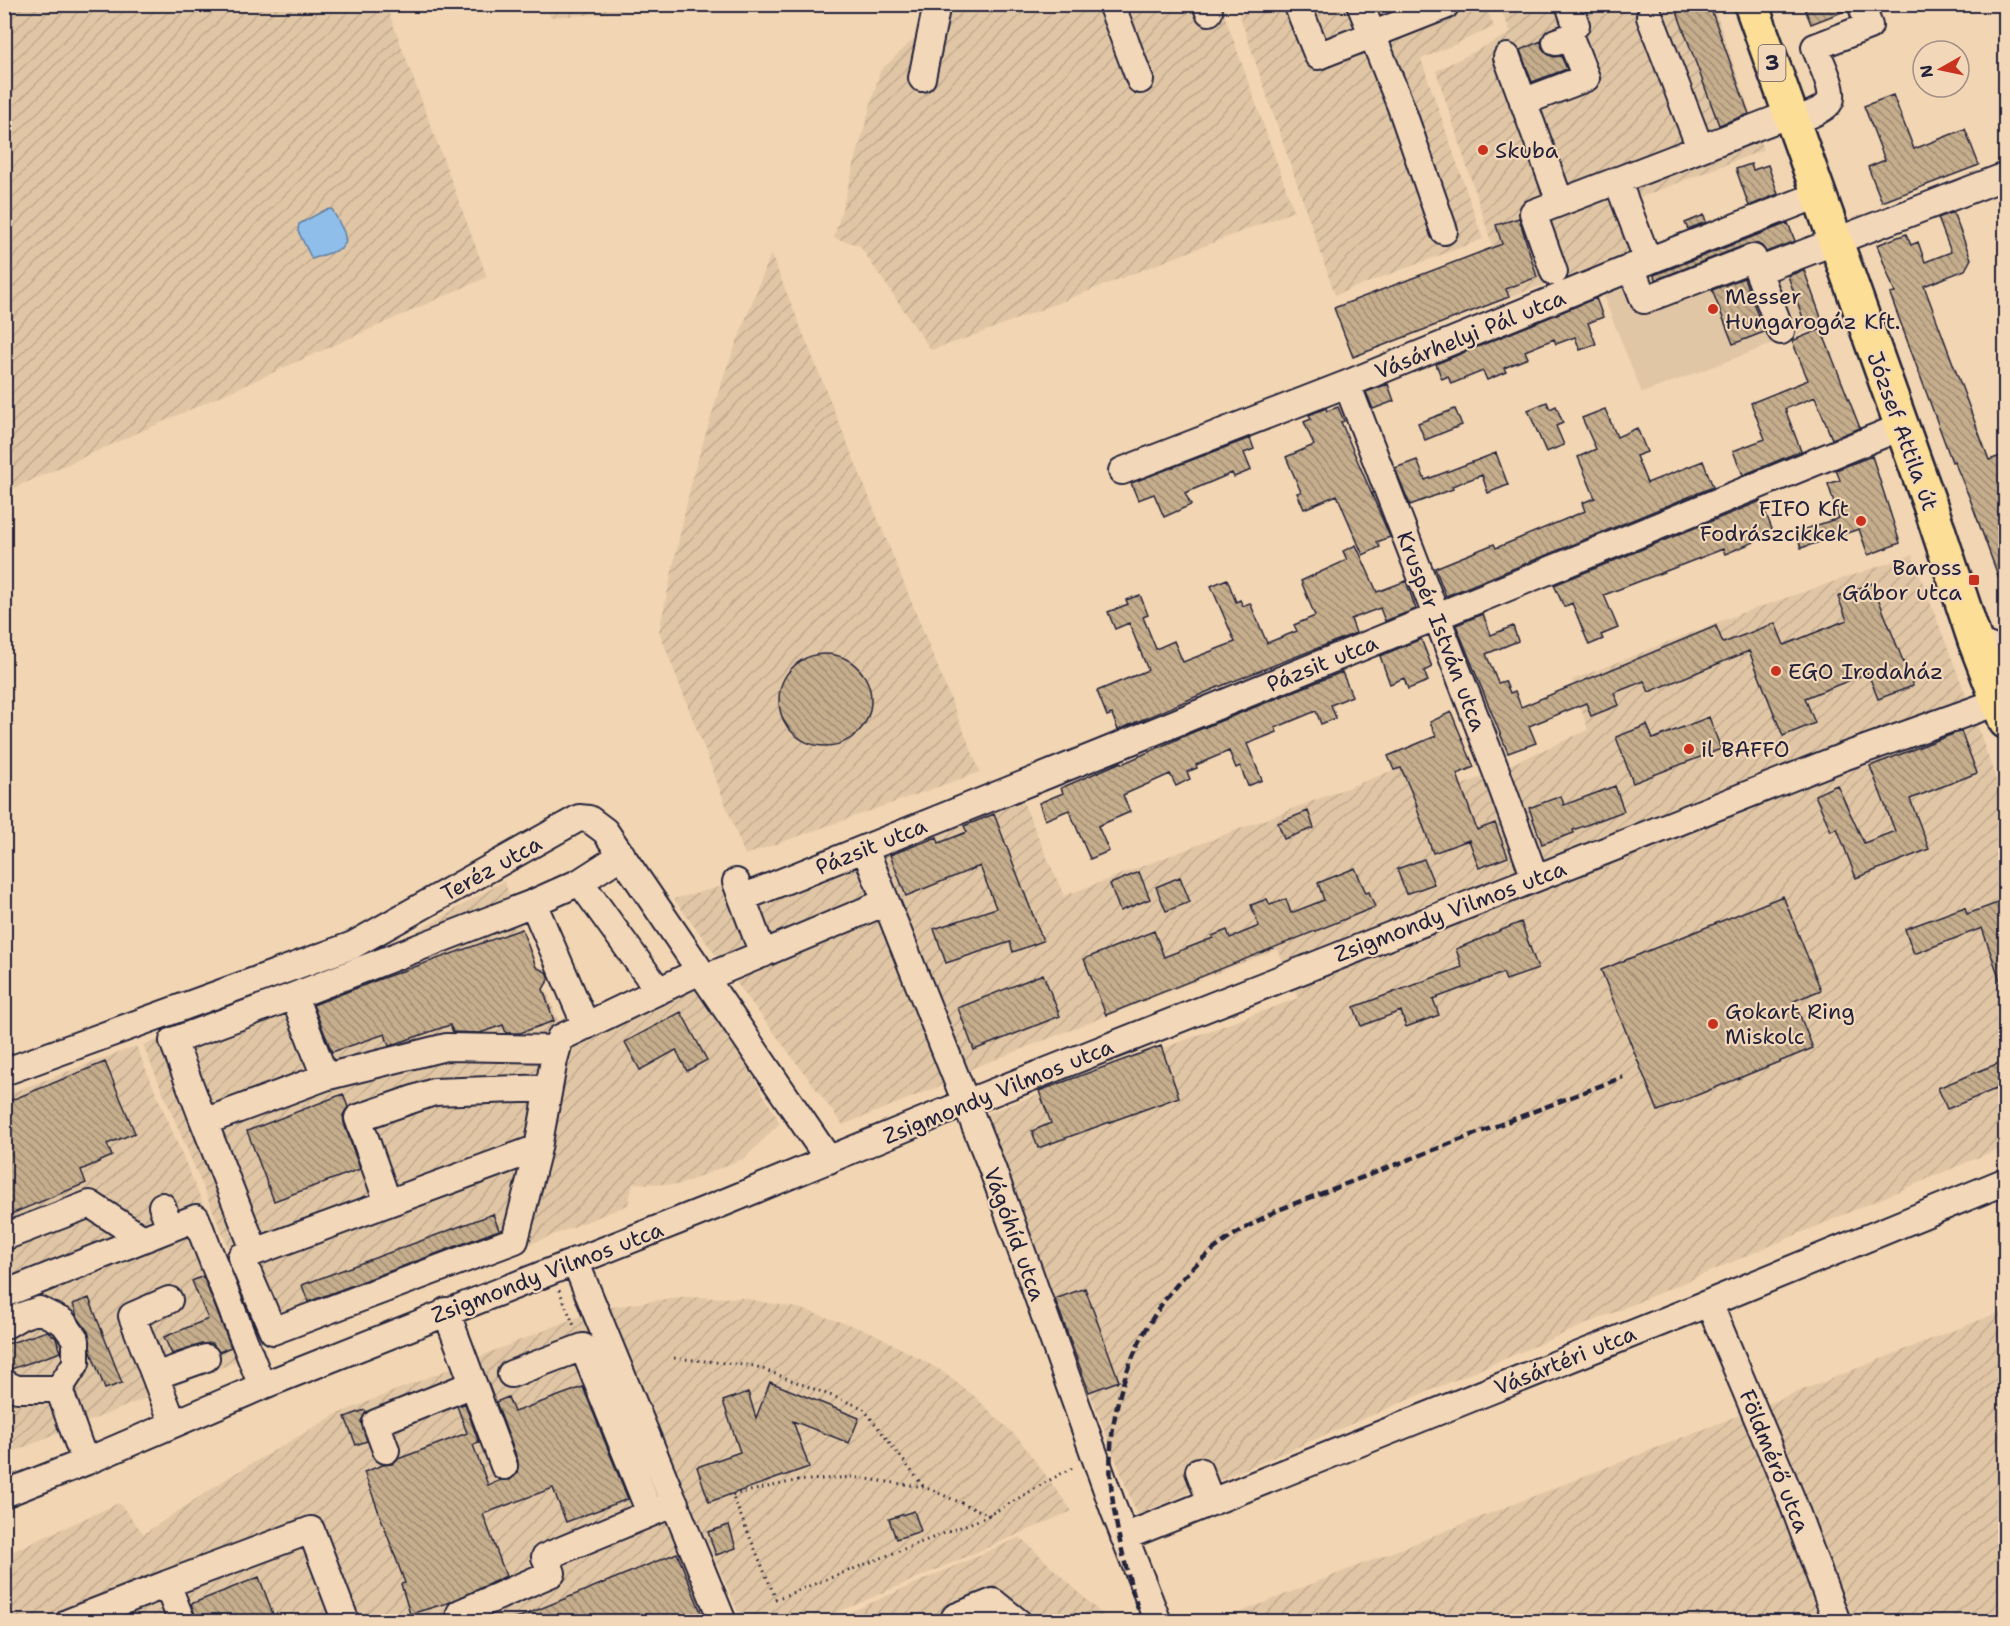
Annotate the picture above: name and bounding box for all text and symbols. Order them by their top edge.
north arrow [1911,39,1971,99]
road number: 3 [1758,45,1786,81]
text: N [1915,63,1938,79]
place label: Skuba [1495,136,1559,165]
marker: Skuba [1476,143,1490,157]
place label: Messer Hungarogáz Kft. [1725,282,1900,336]
street label: Vásárhelyi Pál utca [1370,283,1570,386]
marker: Messer Hungarogáz Kft. [1706,302,1720,316]
street label: József Attila út [1860,348,1945,515]
place label: FIFO Kft Fodrászcikkek [1700,494,1849,548]
marker: FIFO Kft Fodrászcikkek [1854,514,1868,528]
street label: Kruspér István utca [1390,527,1493,736]
place label: Baross Gábor utca [1842,553,1962,607]
marker: Baross Gábor utca [1967,573,1981,587]
street label: Pázsit utca [1262,628,1382,699]
place label: EGO Irodaház [1788,657,1943,686]
marker: EGO Irodaház [1769,664,1783,678]
place label: il BAFFO [1701,735,1790,764]
marker: il BAFFO [1682,742,1696,756]
street label: Pázsit utca [811,811,931,882]
street label: Teréz utca [436,829,547,908]
street label: Zsigmondy Vilmos utca [1330,854,1571,969]
place label: Gokart Ring Miskolc [1725,997,1855,1051]
marker: Gokart Ring Miskolc [1706,1017,1720,1031]
street label: Zsigmondy Vilmos utca [879,1032,1118,1151]
street label: Vágóhíd utca [977,1164,1052,1305]
street label: Zsigmondy Vilmos utca [427,1215,668,1330]
street label: Vásártéri utca [1490,1319,1641,1402]
street label: Földmérő utca [1733,1385,1817,1537]

